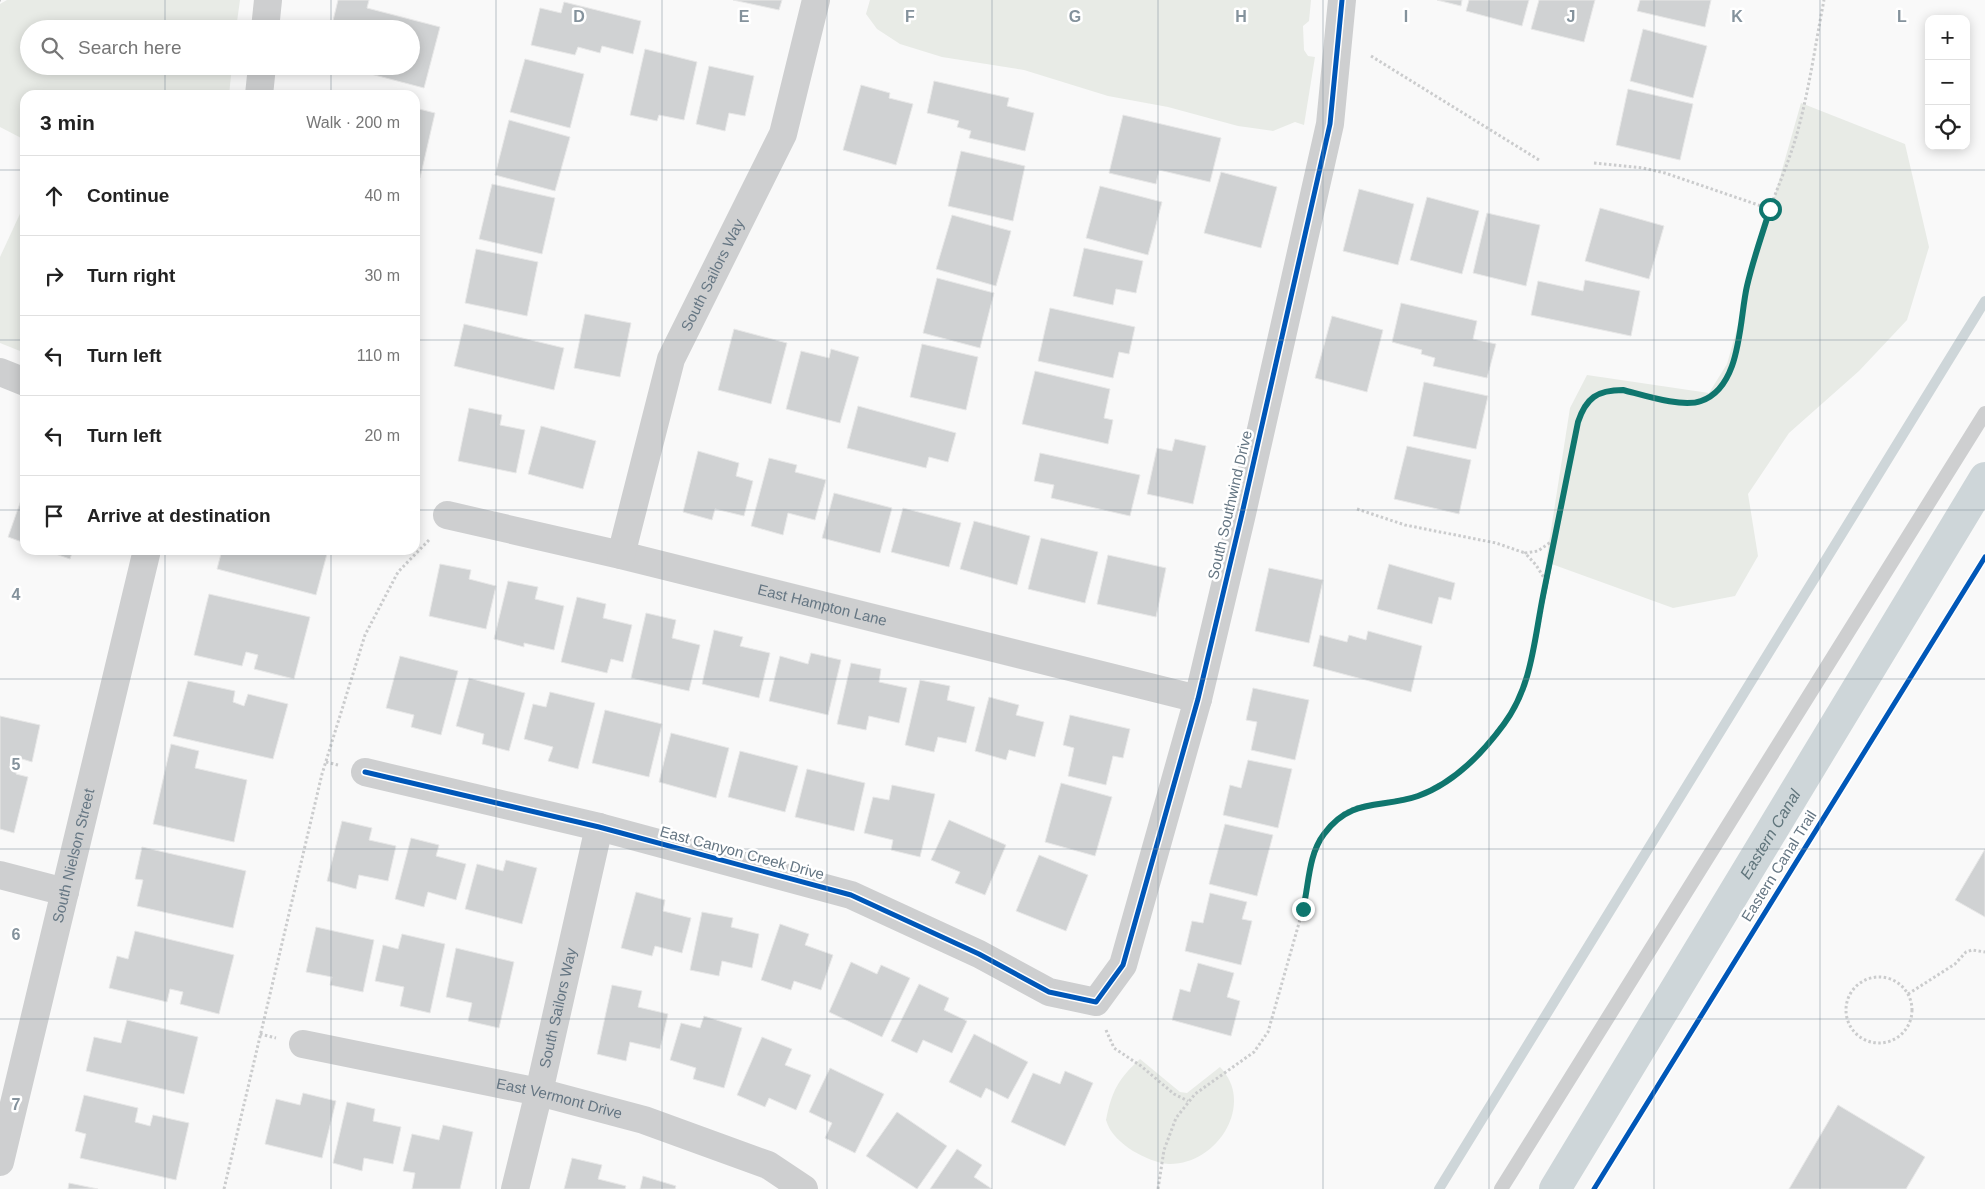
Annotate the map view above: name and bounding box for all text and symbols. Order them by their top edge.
text: D [573,8,585,25]
text: E [739,8,750,25]
text: F [905,8,915,25]
text: G [1069,8,1081,25]
text: H [1235,8,1247,25]
text: I [1404,8,1408,25]
text: J [1567,8,1575,25]
text: K [1731,8,1743,25]
text: L [1897,8,1907,25]
map controls [1925,15,1970,150]
button: + [1925,15,1970,60]
search box [20,20,420,75]
icon: search [38,34,66,62]
text: Search here [78,37,182,58]
button: − [1925,60,1970,105]
button: locate [1925,105,1970,150]
text: 3 min [40,111,95,134]
text: Walk · 200 m [306,114,400,131]
icon: ahead [40,182,68,210]
text: Continue [87,185,169,206]
text: 40 m [364,187,400,204]
route start [1759,198,1782,221]
street label: South Sailors Way [677,216,748,334]
icon: right [40,262,68,290]
text: Turn right [87,265,175,286]
text: 30 m [364,267,400,284]
icon: left [40,342,68,370]
text: Turn left [87,345,162,366]
text: 110 m [357,347,400,364]
icon: left [40,422,68,450]
text: Turn left [87,425,162,446]
text: 20 m [364,427,400,444]
street label: South Southwind Drive [1204,429,1255,581]
icon: arrive [40,502,68,530]
text: Arrive at destination [87,505,271,526]
street label: East Hampton Lane [756,580,889,629]
text: 4 [12,586,21,603]
text: 5 [12,756,21,773]
street label: South Nielson Street [49,786,98,925]
water label: Eastern Canal [1737,786,1804,882]
street label: Eastern Canal Trail [1738,807,1820,924]
street label: East Canyon Creek Drive [658,822,826,883]
route end [1292,898,1315,921]
text: 6 [12,926,21,943]
street label: South Sailors Way [536,946,579,1070]
street label: East Vermont Drive [495,1075,624,1122]
text: 7 [12,1096,21,1113]

